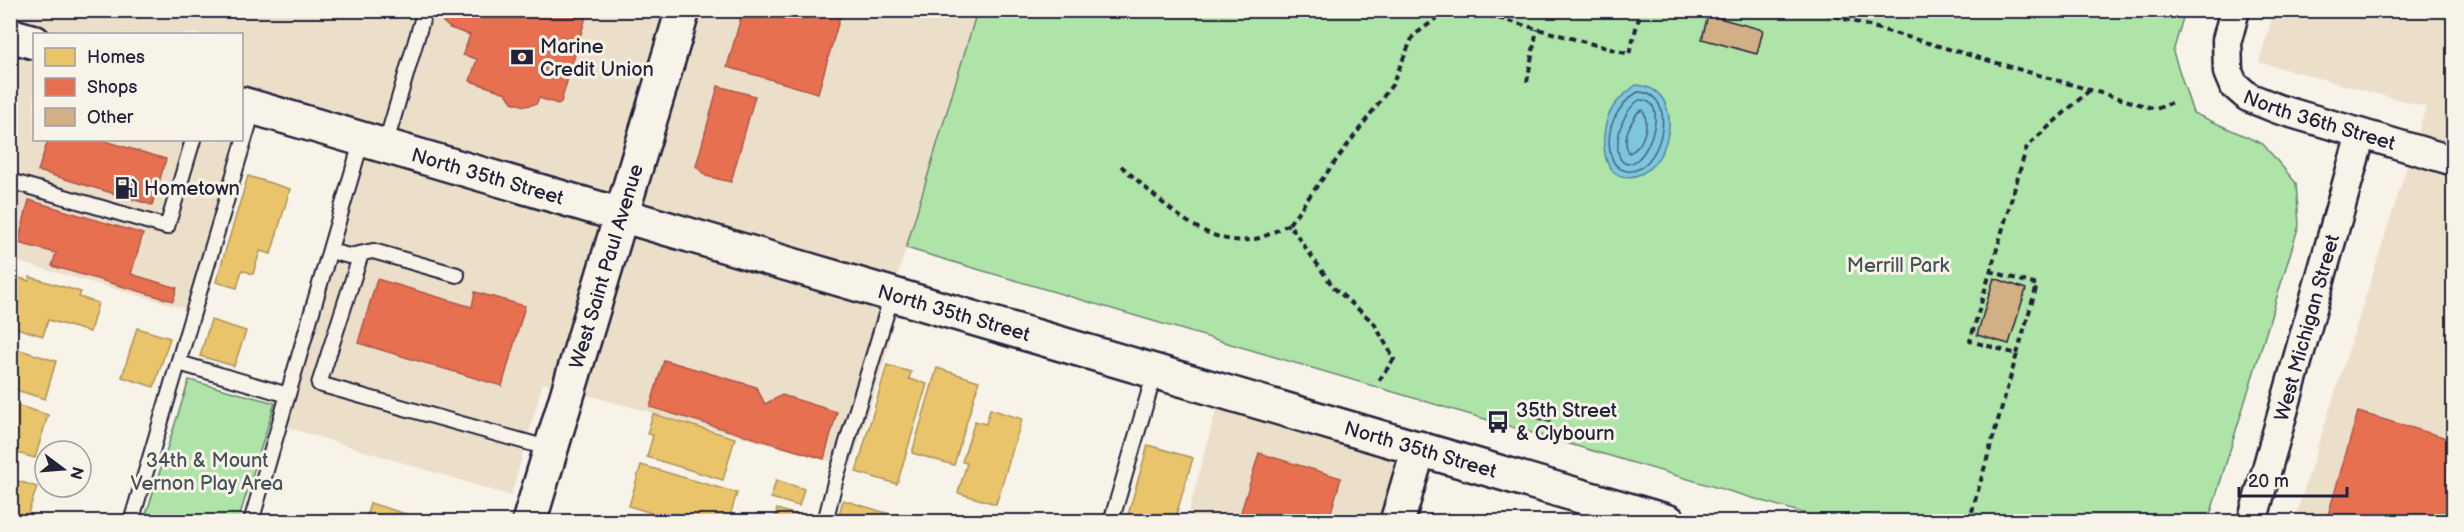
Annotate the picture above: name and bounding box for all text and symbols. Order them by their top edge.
legend [33,33,243,141]
place label: Marine Credit Union [540,35,654,82]
bank icon: Marine Credit Union [509,44,535,70]
text: Homes [87,47,145,68]
text: Shops [87,77,138,98]
street label: North 36th Street [2239,85,2398,156]
text: Other [87,107,134,128]
street label: North 35th Street [408,143,566,211]
street label: West Saint Paul Avenue [565,161,649,372]
fuel station icon: Hometown [113,175,139,201]
place label: Hometown [144,177,240,201]
street label: West Michigan Street [2270,232,2345,424]
park label: Merrill Park [1847,254,1950,278]
street label: North 35th Street [875,280,1033,347]
place label: 35th Street & Clybourn [1516,399,1617,446]
bus stop icon: 35th Street & Clybourn [1485,409,1511,435]
street label: North 35th Street [1341,417,1499,484]
north arrow [33,439,93,499]
park label: 34th & Mount Vernon Play Area [131,449,283,496]
scale bar [2239,460,2347,498]
text: N [65,464,87,481]
text: 20 m [2248,471,2289,492]

